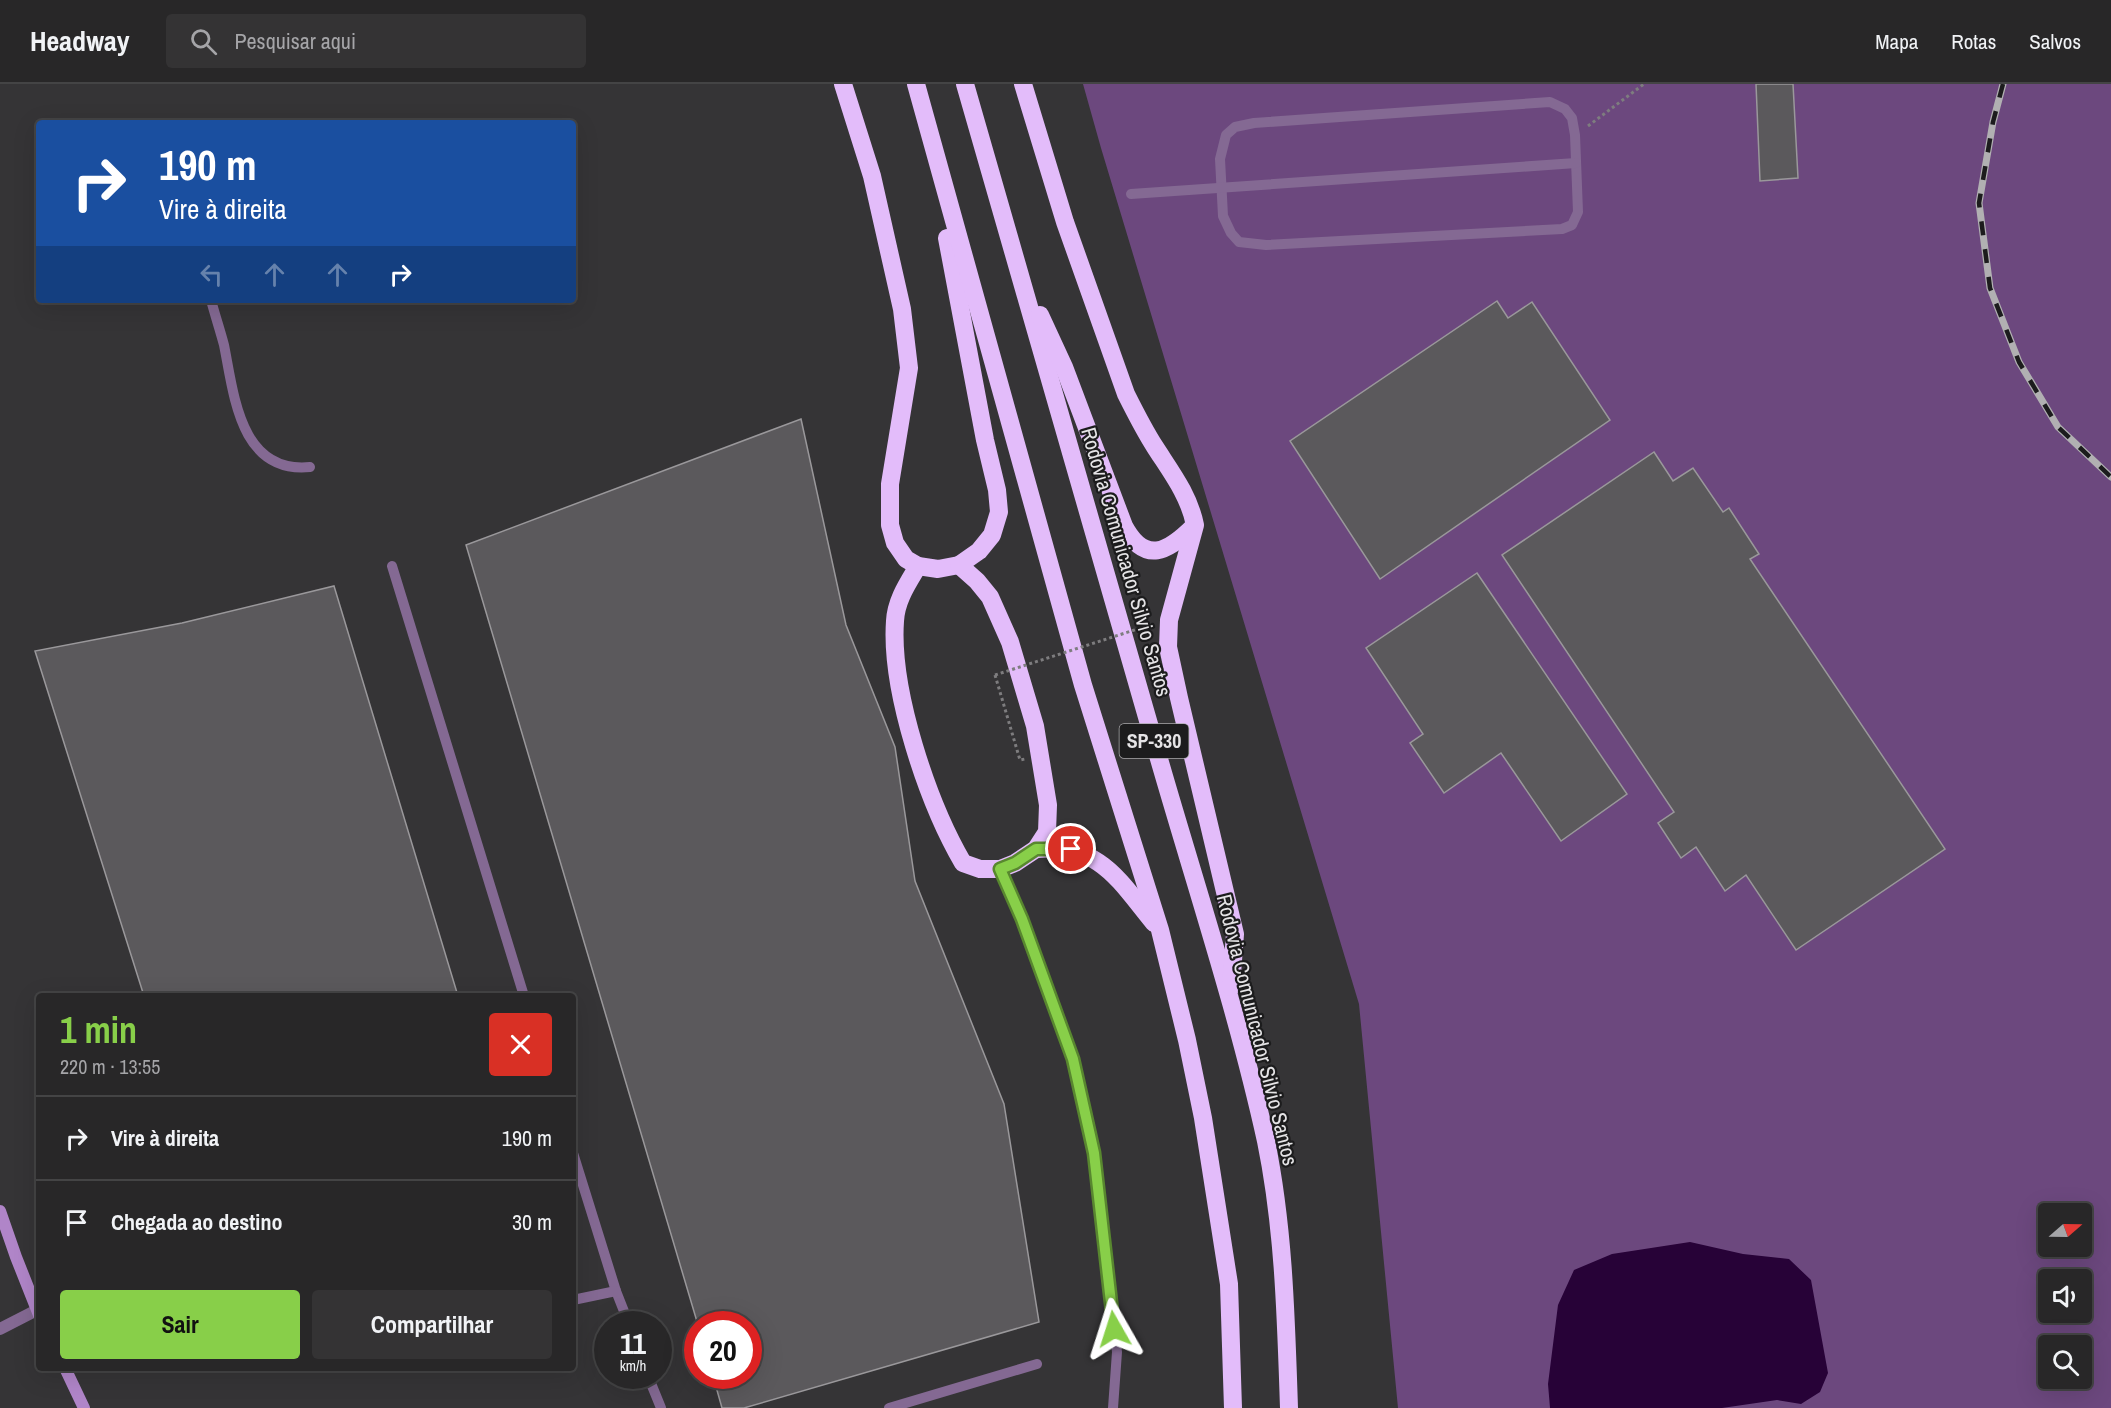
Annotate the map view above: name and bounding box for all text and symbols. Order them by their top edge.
search box [166,14,586,68]
text: Headway [30,22,130,60]
icon: search [187,25,220,58]
text: Pesquisar aqui [235,26,356,56]
text: Mapa [1875,27,1918,56]
text: Rotas [1951,27,1996,56]
text: Salvos [2029,27,2081,56]
text: 190 m [159,137,257,193]
icon: right [60,144,138,222]
text: Vire à direita [159,191,287,227]
icon: left [195,258,228,291]
icon: ahead [258,258,291,291]
icon: ahead [321,258,354,291]
icon: right [384,258,417,291]
street label: Rodovia Comunicador Silvio Santos [1074,424,1179,700]
road number: SP-330 [1120,724,1188,758]
pin [1045,823,1096,874]
icon: arrive [1054,832,1087,865]
street label: Rodovia Comunicador Silvio Santos [1210,891,1305,1169]
text: 1 min [60,1006,137,1054]
button: close [489,1013,552,1076]
text: 220 m · 13:55 [60,1053,160,1080]
icon: right [60,1122,93,1155]
text: Vire à direita [111,1123,219,1153]
text: 190 m [502,1123,552,1153]
north arrow [2038,1203,2092,1257]
map controls [2038,1203,2092,1389]
icon: arrive [60,1206,93,1239]
text: Chegada ao destino [111,1207,282,1237]
text: 30 m [512,1207,552,1237]
button: sound [2038,1269,2092,1323]
button: Sair [60,1290,300,1359]
button: Compartilhar [312,1290,552,1359]
position arrow [1082,1297,1146,1361]
speed limit sign: 20 [684,1311,762,1389]
text: 11 [620,1323,646,1363]
button: search [2038,1335,2092,1389]
text: km/h [620,1355,646,1376]

